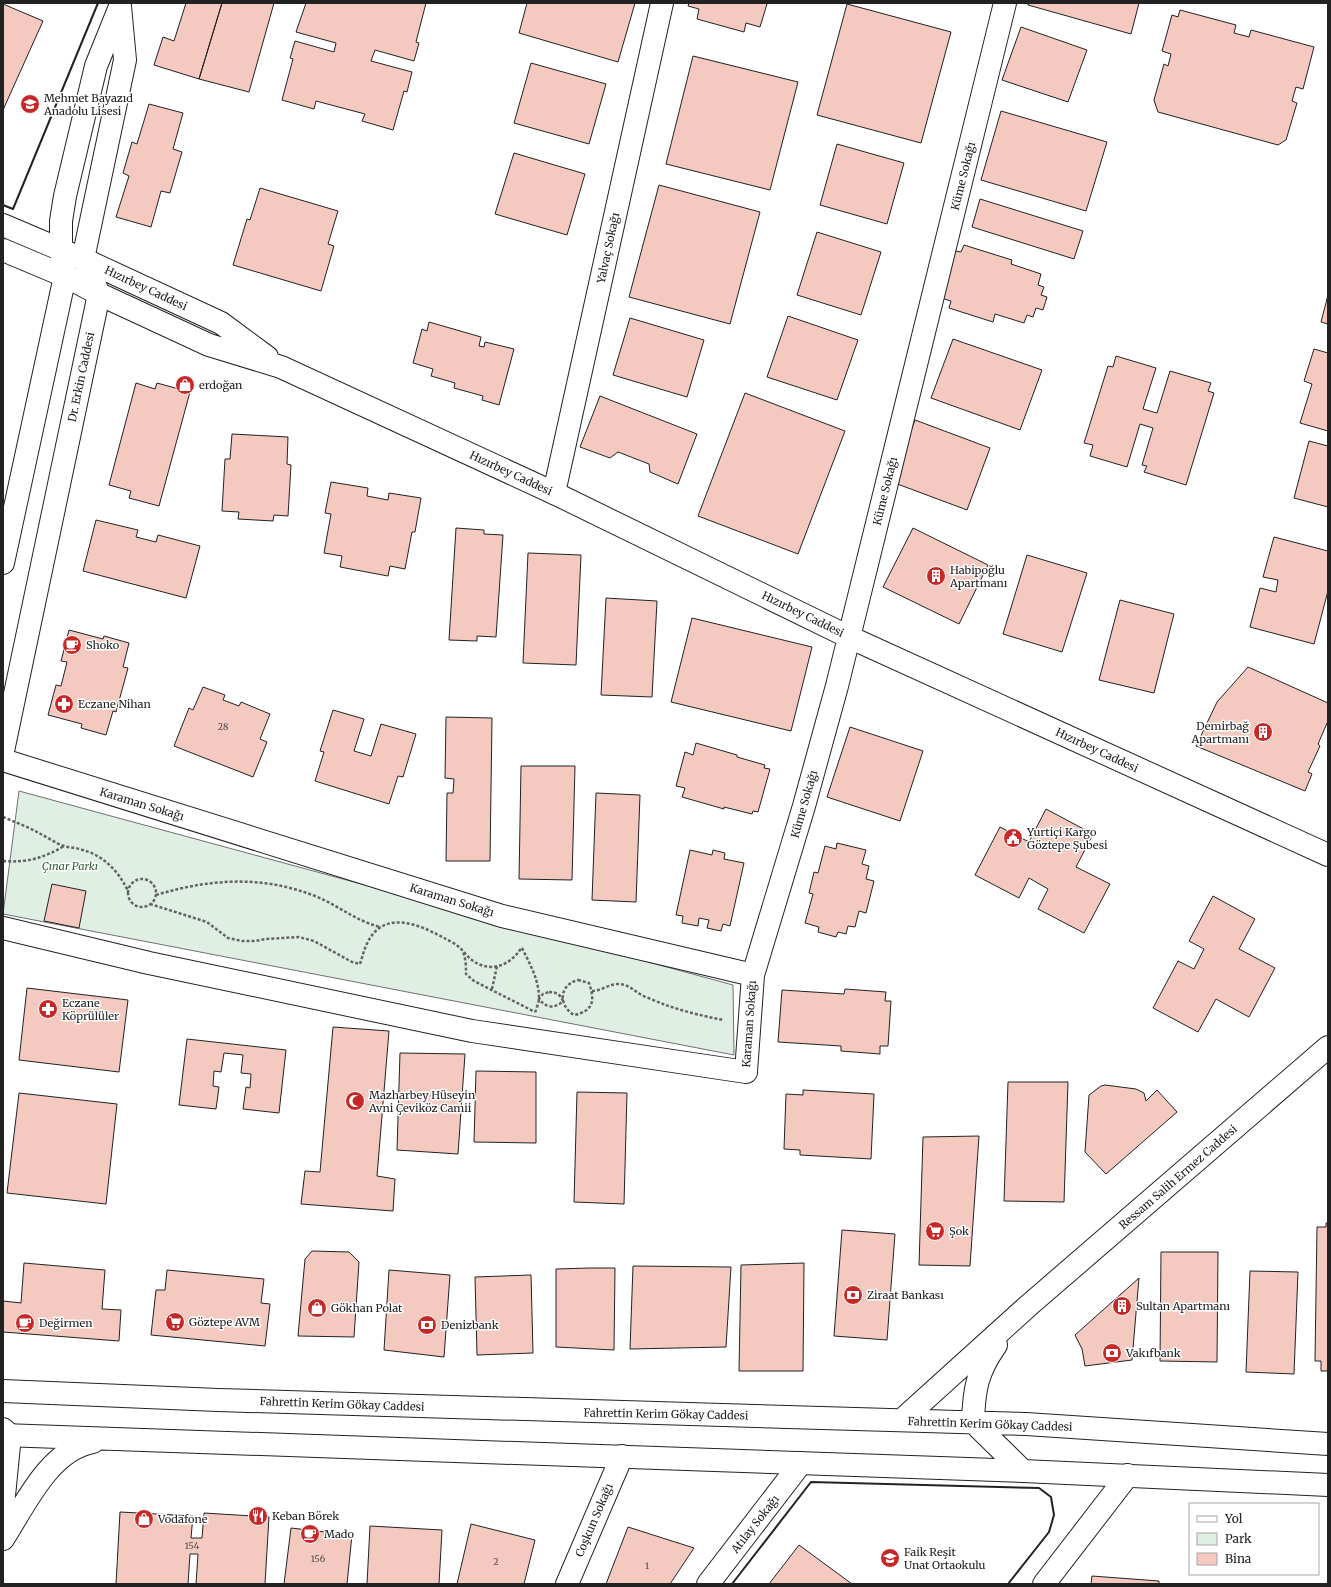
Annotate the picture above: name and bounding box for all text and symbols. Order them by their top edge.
place label: Mehmet Bayazıd Anadolu Lisesi [43,91,133,118]
school or university icon: Mehmet Bayazıd Anadolu Lisesi [19,93,41,115]
street label: Küme Sokağı [948,140,978,212]
street label: Yalvaç Sokağı [593,211,622,286]
street label: Hızırbey Caddesi [102,263,190,313]
street label: Dr. Erkin Caddesi [65,330,97,423]
shop icon: erdoğan [174,374,196,396]
place label: erdoğan [199,378,243,392]
street label: Hızırbey Caddesi [467,448,555,498]
street label: Küme Sokağı [870,455,900,527]
place label: Habipoğlu Apartmanı [949,563,1008,590]
building icon: Habipoğlu Apartmanı [925,565,947,587]
street label: Hızırbey Caddesi [760,588,847,640]
cafe icon: Shoko [61,634,83,656]
place label: Shoko [86,638,120,652]
pharmacy icon: Eczane Nihan [53,693,75,715]
place label: Eczane Nihan [78,697,151,711]
place label: Demirbağ Apartmanı [1191,719,1249,746]
house number: 28 [218,721,228,732]
building icon: Demirbağ Apartmanı [1252,721,1274,743]
street label: Hızırbey Caddesi [1053,725,1141,775]
street label: Küme Sokağı [788,768,820,840]
street label: Karaman Sokağı [98,785,186,824]
place label: Yurtiçi Kargo Göztepe Şubesi [1026,825,1108,852]
public building icon: Yurtiçi Kargo Göztepe Şubesi [1002,827,1024,849]
park label: Çınar Parkı [42,859,98,873]
street label: Karaman Sokağı [408,881,496,920]
street label: Karaman Sokağı [739,980,759,1068]
place label: Eczane Köprülüler [62,996,119,1023]
pharmacy icon: Eczane Köprülüler [37,998,59,1020]
place label: Mazharbey Hüseyin Avni Çeviköz Camii [368,1088,476,1115]
mosque icon: Mazharbey Hüseyin Avni Çeviköz Camii [344,1090,366,1112]
street label: Ressam Salih Ermez Caddesi [1116,1122,1240,1232]
supermarket icon: Şok [924,1220,946,1242]
place label: Şok [949,1224,969,1238]
bank icon: Ziraat Bankası [842,1284,864,1306]
place label: Ziraat Bankası [867,1288,944,1302]
building icon: Sultan Apartmanı [1111,1295,1133,1317]
shop icon: Gökhan Polat [306,1297,328,1319]
place label: Sultan Apartmanı [1136,1299,1231,1313]
place label: Gökhan Polat [331,1301,403,1315]
supermarket icon: Göztepe AVM [164,1311,186,1333]
cafe icon: Değirmen [14,1312,36,1334]
bank icon: Denizbank [416,1314,438,1336]
place label: Göztepe AVM [189,1315,260,1329]
place label: Değirmen [39,1316,93,1330]
place label: Denizbank [441,1318,499,1332]
bank icon: Vakıfbank [1101,1342,1123,1364]
place label: Vakıfbank [1125,1346,1181,1360]
street label: Fahrettin Kerim Gökay Caddesi [259,1394,425,1414]
street label: Fahrettin Kerim Gökay Caddesi [583,1406,749,1422]
street label: Fahrettin Kerim Gökay Caddesi [907,1414,1073,1434]
street label: Coşkun Sokağı [572,1481,616,1559]
street label: Atılay Sokağı [727,1492,782,1557]
legend [1189,1503,1319,1575]
restaurant icon: Keban Börek [247,1505,269,1527]
shop icon: Vodafone [133,1508,155,1530]
place label: Keban Börek [272,1509,339,1523]
text: Yol [1224,1511,1243,1526]
place label: Vodafone [157,1512,208,1526]
cafe icon: Mado [299,1523,321,1545]
place label: Mado [324,1527,355,1541]
text: Park [1225,1531,1252,1546]
house number: 154 [185,1540,200,1551]
place label: Faik Reşit Unat Ortaokulu [904,1545,986,1572]
school or university icon: Faik Reşit Unat Ortaokulu [879,1547,901,1569]
text: Bina [1225,1551,1252,1566]
house number: 156 [311,1553,326,1564]
house number: 2 [493,1556,499,1567]
house number: 1 [645,1560,649,1571]

